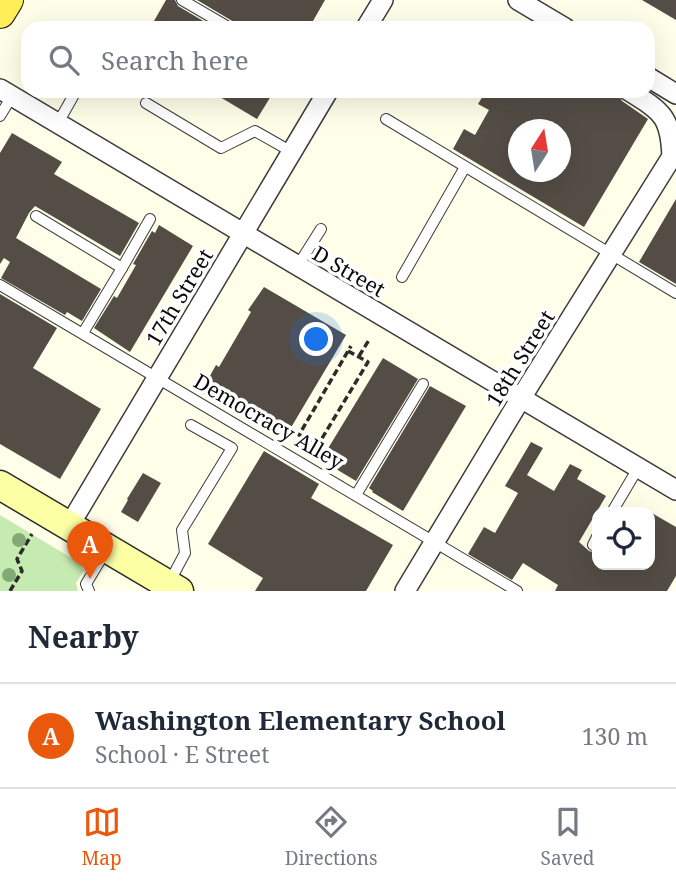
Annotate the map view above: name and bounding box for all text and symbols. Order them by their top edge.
search box [21,21,655,98]
icon: search [45,41,83,79]
text: Search here [101,42,249,78]
north arrow [508,119,571,182]
street label: D Street [308,239,390,303]
street label: 17th Street [139,243,219,351]
street label: 18th Street [479,305,561,411]
your location [299,322,333,356]
street label: Democracy Alley [189,367,349,475]
map controls [592,507,655,570]
button: locate [592,507,655,570]
pin: A [67,521,113,579]
text: Nearby [28,616,139,657]
text: Washington Elementary School [95,702,506,738]
text: A [42,720,60,752]
text: 130 m [582,720,648,752]
text: School · E Street [95,738,269,770]
tab: Map [82,803,122,871]
tab: Directions [285,803,378,871]
tab: Saved [541,803,594,871]

